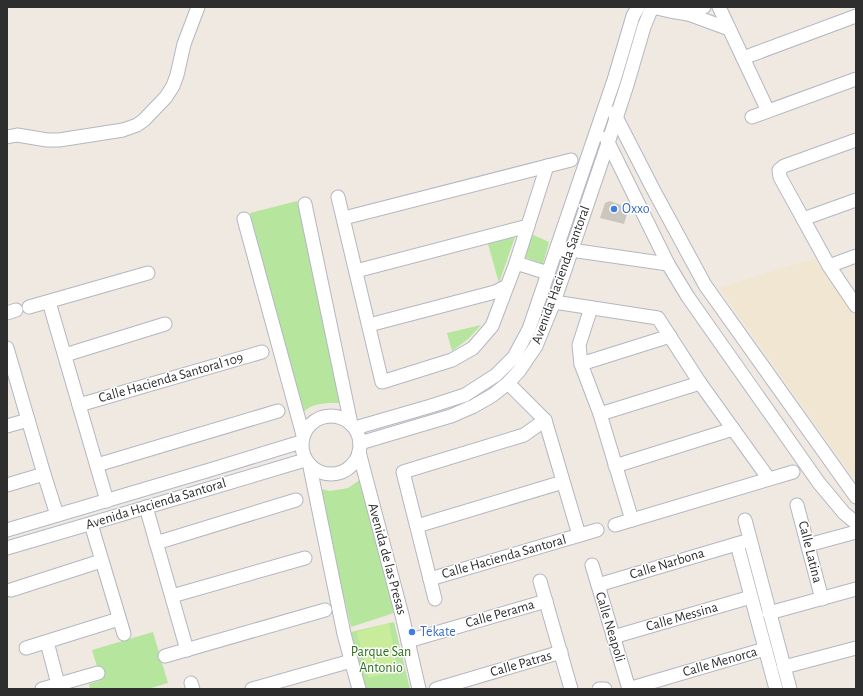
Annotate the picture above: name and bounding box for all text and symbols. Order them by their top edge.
place label: Oxxo [622,202,650,216]
street label: Avenida Hacienda Santoral [529,204,593,346]
marker: Oxxo [609,204,619,214]
street label: Calle Hacienda Santoral 109 [97,351,245,405]
street label: Avenida Hacienda Santoral [84,476,228,532]
street label: Avenida de las Presas [365,502,409,616]
street label: Calle Latina [796,520,825,585]
street label: Calle Hacienda Santoral [440,533,568,581]
street label: Calle Narbona [628,546,706,582]
street label: Calle Neapoli [593,590,627,664]
street label: Calle Perama [464,597,537,631]
street label: Calle Messina [644,600,720,634]
place label: Tekate [420,625,456,639]
marker: Tekate [407,627,417,637]
park label: Parque San Antonio [351,645,411,675]
street label: Calle Menorca [681,645,759,679]
street label: Calle Patras [489,649,553,679]

